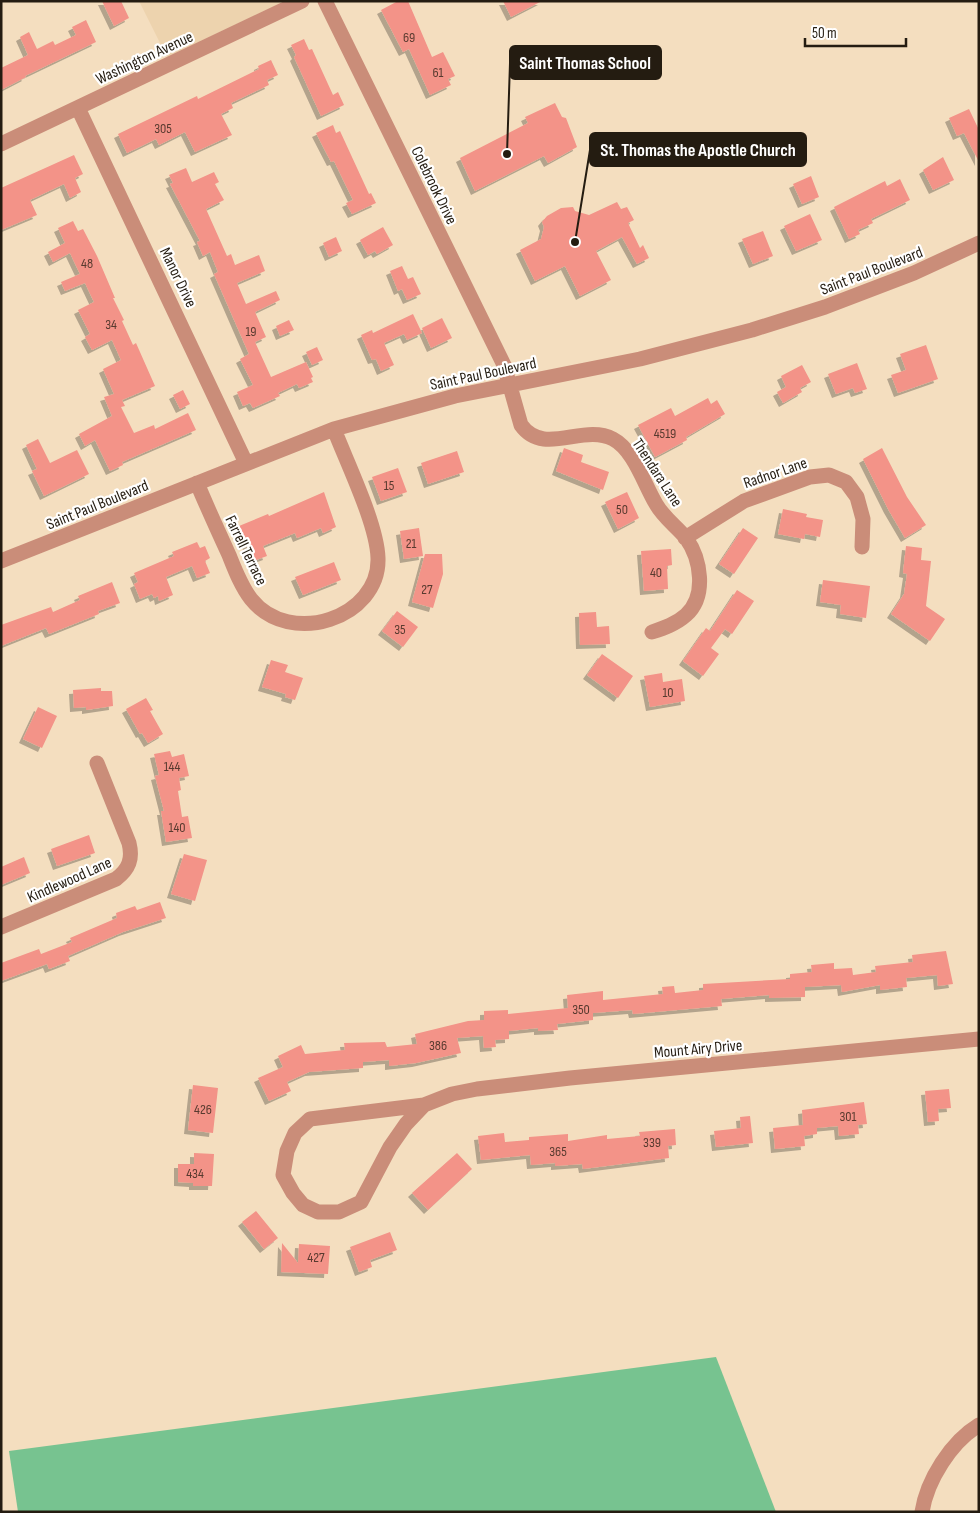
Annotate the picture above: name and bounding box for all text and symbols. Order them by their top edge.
scale bar [805,15,906,47]
text: 50 m [812,24,837,43]
street label: Washington Avenue [93,28,196,89]
house number: 69 [403,29,415,46]
callout: Saint Thomas School [510,46,661,79]
text: Saint Thomas School [519,53,651,74]
house number: 61 [432,64,444,81]
house number: 305 [154,120,172,137]
callout: St. Thomas the Apostle Church [590,133,806,166]
text: St. Thomas the Apostle Church [600,140,796,161]
street label: Colebrook Drive [407,144,461,228]
street label: Saint Paul Boulevard [818,243,925,300]
street label: Manor Drive [155,245,200,311]
house number: 48 [81,255,93,272]
house number: 34 [105,316,117,333]
house number: 19 [245,323,257,340]
street label: Saint Paul Boulevard [428,354,538,395]
house number: 4519 [654,425,676,442]
street label: Thendara Lane [628,435,686,511]
street label: Radnor Lane [741,454,810,493]
street label: Saint Paul Boulevard [44,476,151,534]
house number: 15 [384,477,395,494]
house number: 50 [616,501,628,518]
street label: Farrell Terrace [221,513,271,589]
house number: 21 [406,535,416,552]
house number: 40 [650,564,662,581]
house number: 27 [421,581,433,598]
house number: 35 [394,621,406,638]
house number: 10 [662,684,674,701]
house number: 144 [164,758,180,775]
house number: 140 [169,819,186,836]
street label: Kindlewood Lane [25,853,115,907]
house number: 350 [572,1001,590,1018]
street label: Mount Airy Drive [653,1036,743,1063]
house number: 386 [429,1037,447,1054]
house number: 426 [194,1101,212,1118]
house number: 301 [839,1108,857,1125]
house number: 339 [643,1134,661,1151]
house number: 365 [549,1143,567,1160]
house number: 434 [186,1165,204,1182]
house number: 427 [307,1249,325,1266]

